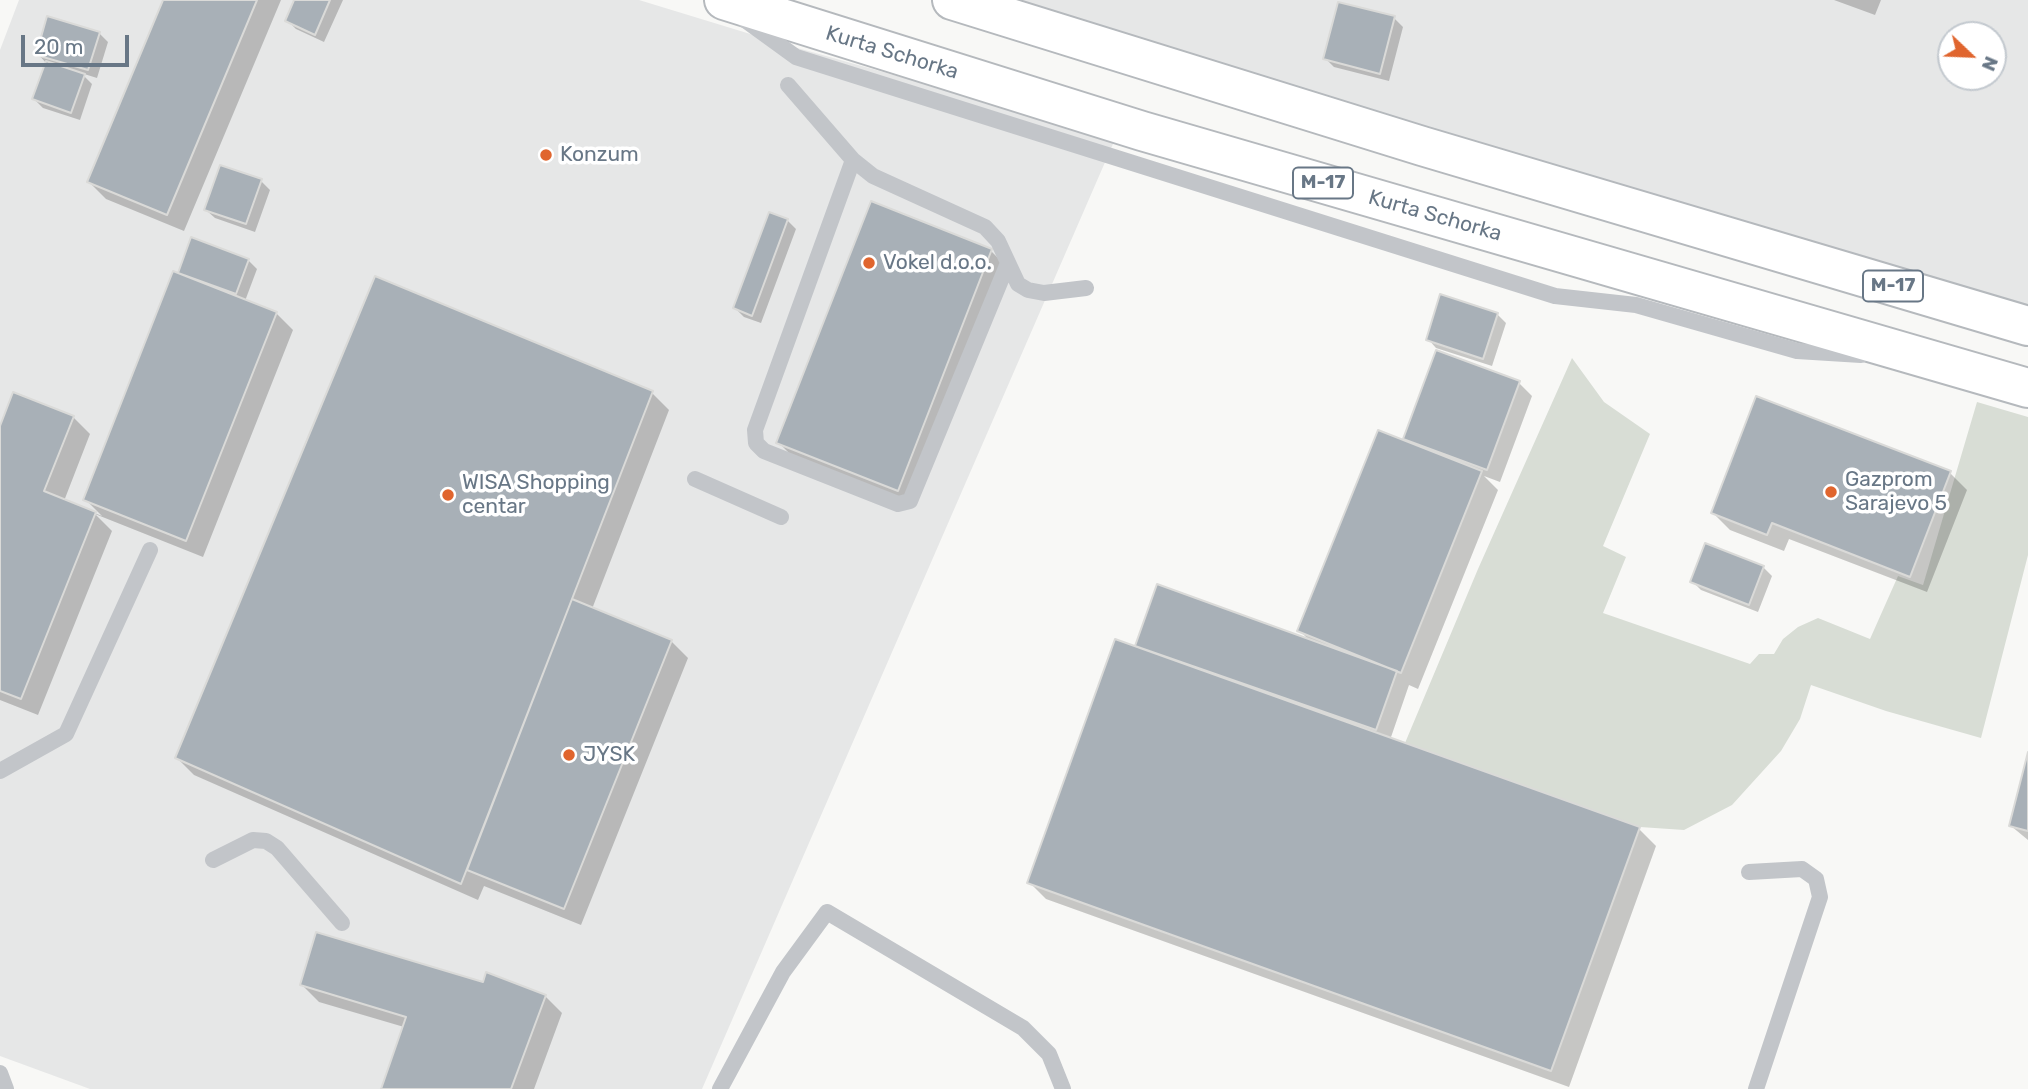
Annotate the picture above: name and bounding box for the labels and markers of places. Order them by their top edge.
place label: Konzum [560,142,639,168]
marker: Konzum [538,147,554,163]
place label: Vokel d.o.o. [883,250,992,276]
marker: Vokel d.o.o. [861,255,877,271]
place label: Gazprom Sarajevo 5 [1845,467,1947,517]
place label: WISA Shopping centar [462,470,610,520]
marker: Gazprom Sarajevo 5 [1823,484,1839,500]
marker: WISA Shopping centar [440,487,456,503]
place label: JYSK [583,742,635,768]
marker: JYSK [561,747,577,763]

